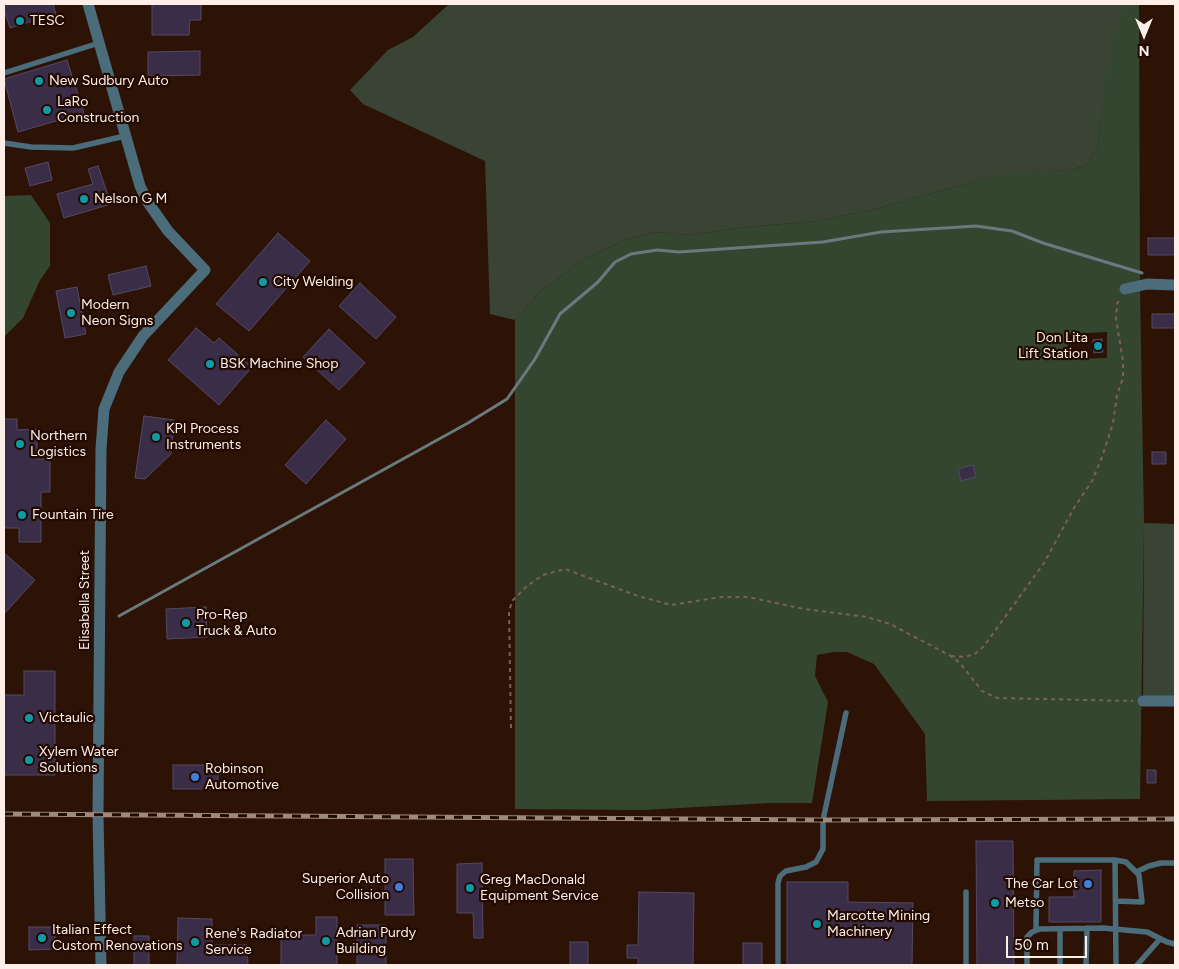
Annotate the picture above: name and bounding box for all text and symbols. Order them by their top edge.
north arrow [1119,10,1169,60]
place label: TESC [30,13,65,29]
marker: TESC [14,15,26,27]
text: N [1139,42,1149,59]
place label: New Sudbury Auto [49,73,169,89]
marker: New Sudbury Auto [33,75,45,87]
place label: LaRo Construction [57,94,139,126]
marker: LaRo Construction [41,104,53,116]
place label: Nelson G M [94,191,167,207]
marker: Nelson G M [78,193,90,205]
place label: City Welding [273,274,354,290]
marker: City Welding [257,276,269,288]
place label: Modern Neon Signs [81,297,153,330]
marker: Modern Neon Signs [65,307,77,319]
place label: Don Lita Lift Station [1018,330,1088,362]
marker: Don Lita Lift Station [1092,340,1104,352]
place label: BSK Machine Shop [220,356,338,372]
marker: BSK Machine Shop [204,358,216,370]
place label: KPI Process Instruments [166,421,241,454]
place label: Northern Logistics [30,428,87,461]
marker: KPI Process Instruments [150,431,162,443]
marker: Northern Logistics [14,438,26,450]
place label: Fountain Tire [32,507,114,523]
marker: Fountain Tire [16,509,28,521]
street label: Elisabella Street [77,550,93,650]
place label: Pro-Rep Truck & Auto [196,607,277,640]
marker: Pro-Rep Truck & Auto [180,617,192,629]
place label: Victaulic [39,710,94,726]
marker: Victaulic [23,712,35,724]
place label: Xylem Water Solutions [39,744,119,776]
marker: Xylem Water Solutions [23,754,35,766]
place label: Robinson Automotive [205,761,279,794]
marker: Robinson Automotive [189,771,201,783]
place label: Superior Auto Collision [302,871,389,904]
place label: Greg MacDonald Equipment Service [480,872,599,904]
place label: The Car Lot [1005,876,1078,892]
marker: The Car Lot [1082,878,1094,890]
marker: Superior Auto Collision [393,881,405,893]
marker: Greg MacDonald Equipment Service [464,882,476,894]
place label: Metso [1005,895,1044,911]
marker: Metso [989,897,1001,909]
place label: Marcotte Mining Machinery [827,908,930,940]
marker: Marcotte Mining Machinery [811,918,823,930]
place label: Italian Effect Custom Renovations [52,922,183,954]
place label: Adrian Purdy Building [336,925,416,958]
place label: Rene's Radiator Service [205,926,302,959]
scale bar [1009,926,1090,958]
marker: Italian Effect Custom Renovations [36,932,48,944]
marker: Adrian Purdy Building [320,935,332,947]
marker: Rene's Radiator Service [189,936,201,948]
text: 50 m [1014,936,1049,954]

